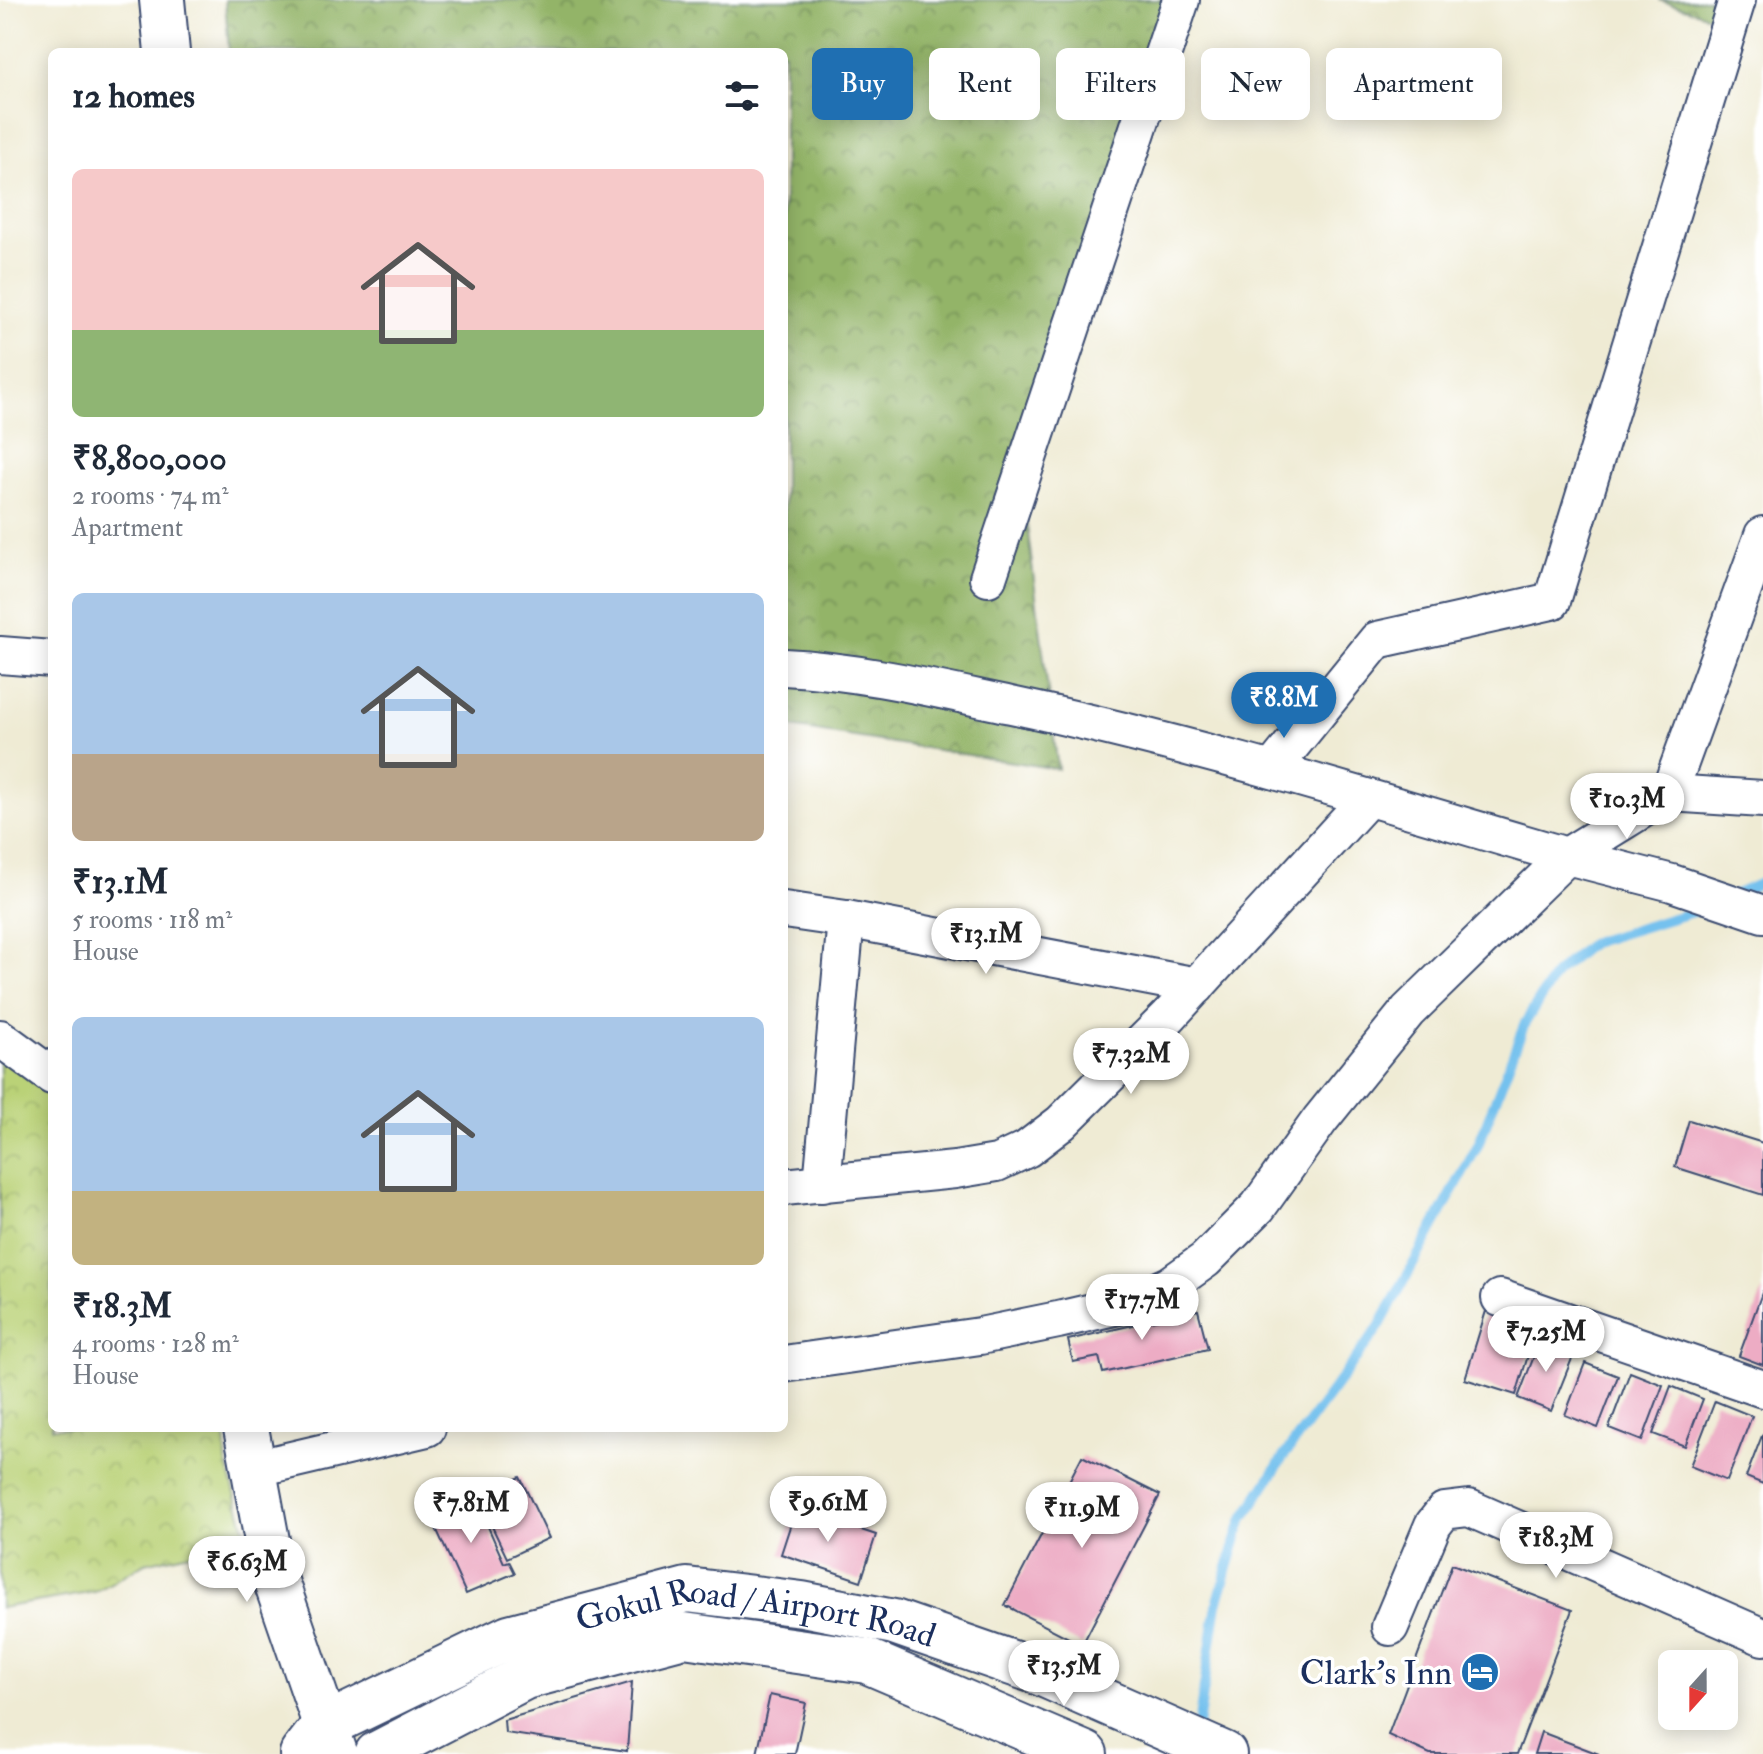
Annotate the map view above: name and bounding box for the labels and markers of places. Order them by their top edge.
pin: ₹8.8M [1228,672,1340,740]
pin: ₹10.3M [1562,773,1692,841]
pin: ₹13.1M [921,908,1051,976]
pin: ₹7.32M [1066,1028,1196,1096]
pin: ₹17.7M [1077,1274,1207,1342]
pin: ₹7.25M [1481,1306,1611,1374]
pin: ₹9.61M [763,1476,893,1544]
pin: ₹7.81M [406,1477,536,1545]
pin: ₹11.9M [1017,1482,1147,1550]
pin: ₹18.3M [1491,1512,1621,1580]
pin: ₹6.63M [182,1536,312,1604]
pin: ₹13.5M [999,1640,1129,1708]
hotel icon: Clark's Inn [1459,1651,1501,1693]
place label: Clark's Inn [1300,1652,1452,1695]

